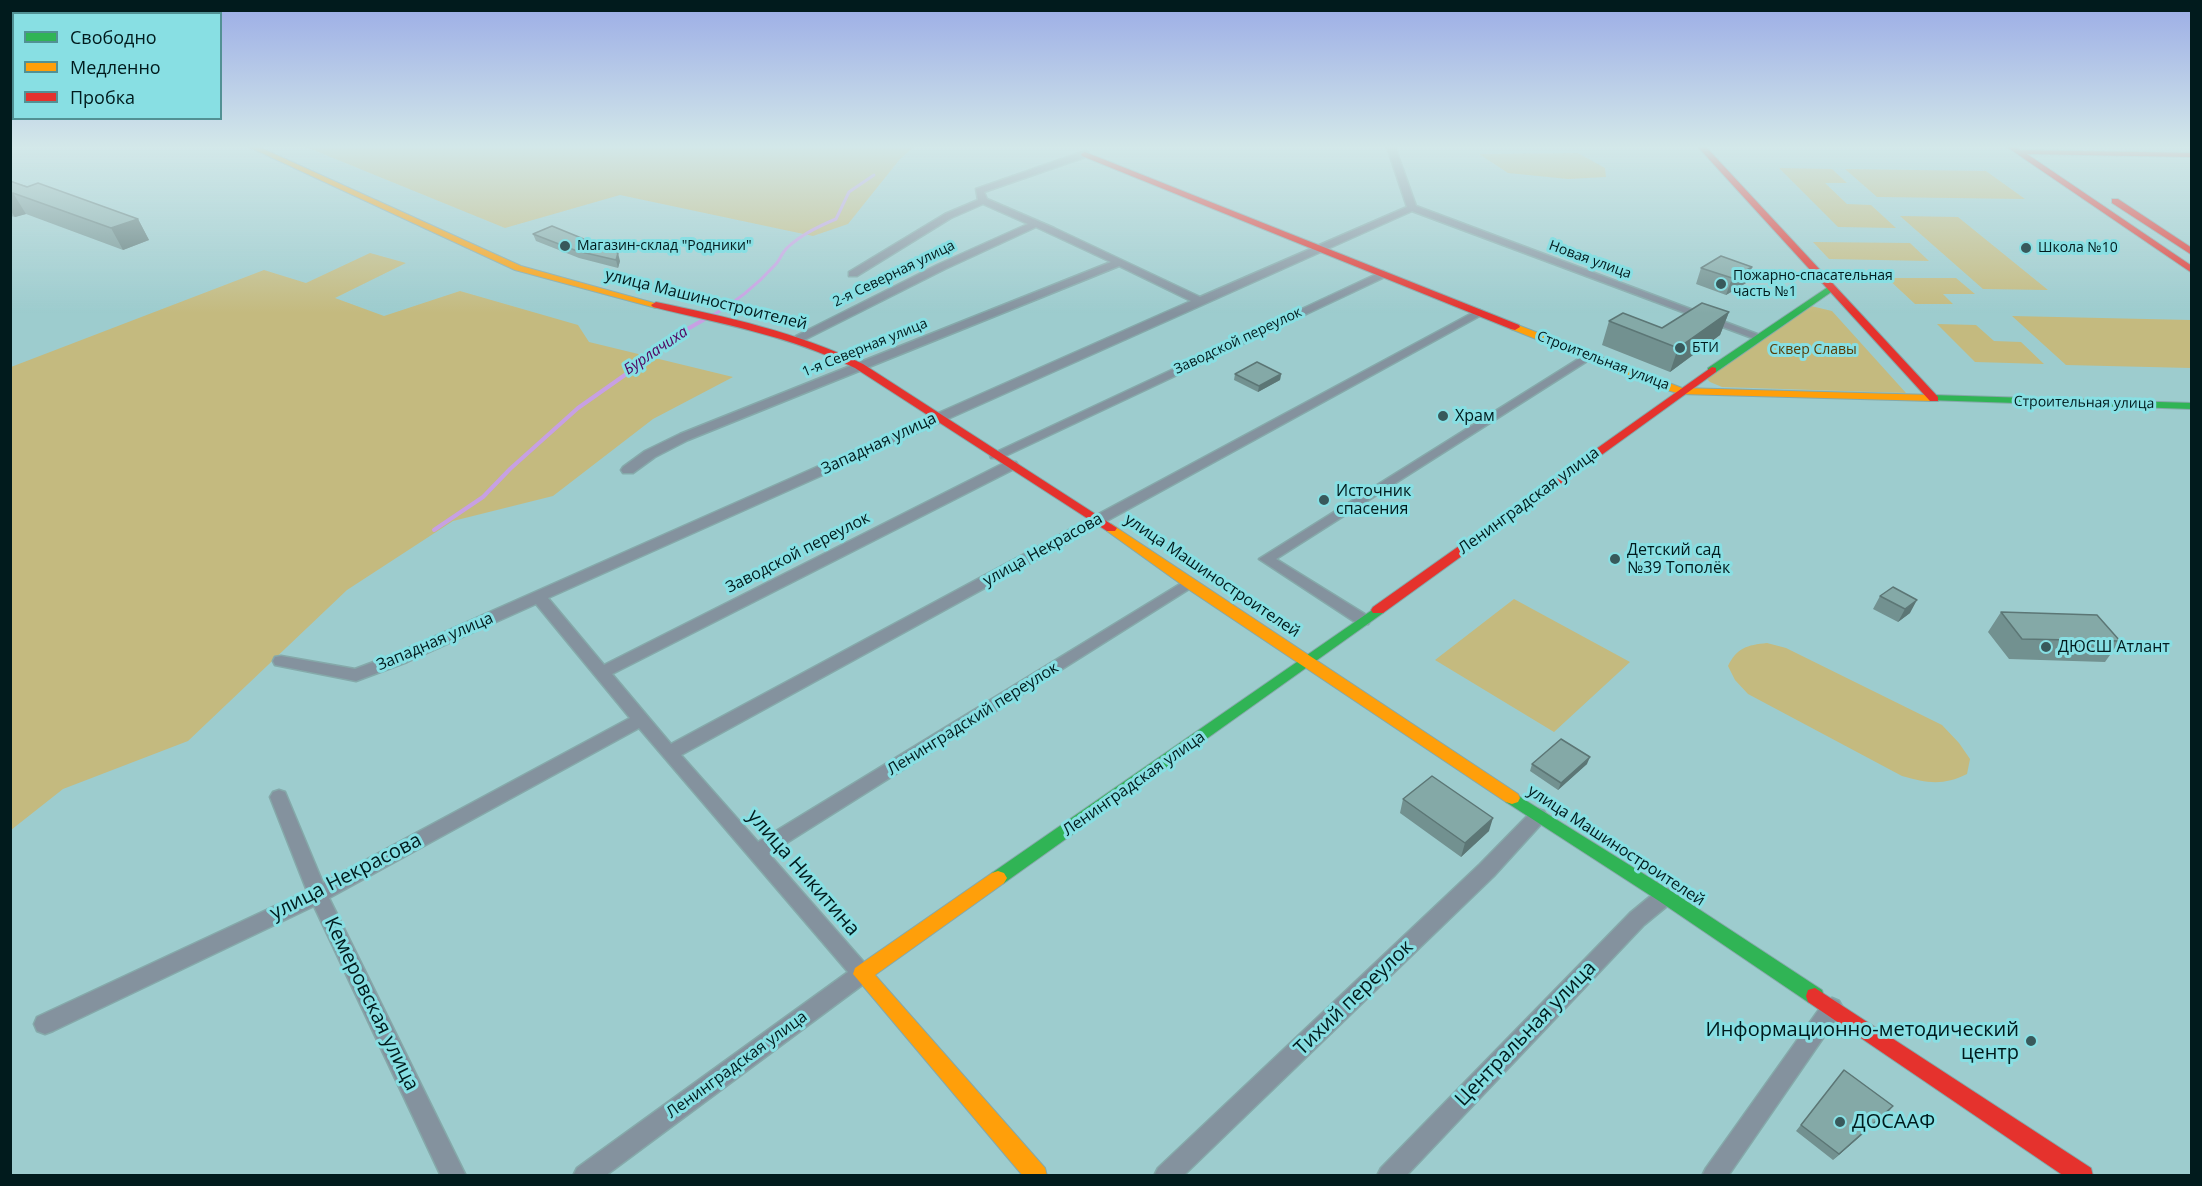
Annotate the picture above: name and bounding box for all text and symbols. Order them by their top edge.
legend [12,12,222,120]
text: Свободно [70,25,157,49]
text: Медленно [70,55,161,79]
text: Пробка [70,85,135,109]
street label: 2-я Северная улица [830,237,958,311]
street label: Новая улица [1547,237,1633,283]
place label: Магазин-склад "Родники" [577,238,752,254]
marker: Магазин-склад "Родники" [558,239,572,253]
place label: Школа №10 [2038,240,2118,256]
marker: Школа №10 [2019,241,2033,255]
street label: улица Машиностроителей [603,266,809,334]
place label: Пожарно-спасательная часть №1 [1733,268,1893,300]
marker: Пожарно-спасательная часть №1 [1714,277,1728,291]
street label: Заводской переулок [1171,304,1305,378]
street label: 1-я Северная улица [800,315,930,381]
water label: Бурлачиха [621,323,691,379]
street label: Строительная улица [1534,328,1672,394]
place label: БТИ [1692,340,1719,356]
marker: БТИ [1673,341,1687,355]
park label: Сквер Славы [1769,342,1857,358]
street label: Строительная улица [2014,393,2154,413]
place label: Храм [1455,406,1495,426]
street label: Западная улица [819,409,939,479]
marker: Храм [1436,409,1450,423]
street label: Ленинградская улица [1455,443,1603,559]
place label: Источник спасения [1336,481,1411,519]
marker: Источник спасения [1317,493,1331,507]
street label: Заводской переулок [723,508,873,598]
street label: улица Некрасова [980,509,1106,591]
street label: улица Машиностроителей [1121,510,1303,642]
place label: Детский сад №39 Тополёк [1627,540,1730,578]
marker: Детский сад №39 Тополёк [1608,552,1622,566]
street label: Западная улица [374,609,496,675]
place label: ДЮСШ Атлант [2058,637,2170,657]
marker: ДЮСШ Атлант [2039,640,2053,654]
street label: Ленинградский переулок [884,658,1062,780]
street label: Ленинградская улица [1059,728,1209,840]
street label: улица Машиностроителей [1524,781,1708,911]
street label: улица Никитина [742,805,864,941]
street label: улица Некрасова [266,828,426,926]
street label: Кемеровская улица [319,913,423,1095]
street label: Тихий переулок [1290,935,1418,1061]
street label: Центральная улица [1451,956,1601,1112]
street label: Ленинградская улица [663,1007,811,1123]
place label: Информационно-методический центр [1705,1018,2019,1065]
marker: Информационно-методический центр [2024,1034,2038,1048]
place label: ДОСААФ [1852,1110,1935,1134]
marker: ДОСААФ [1833,1115,1847,1129]

